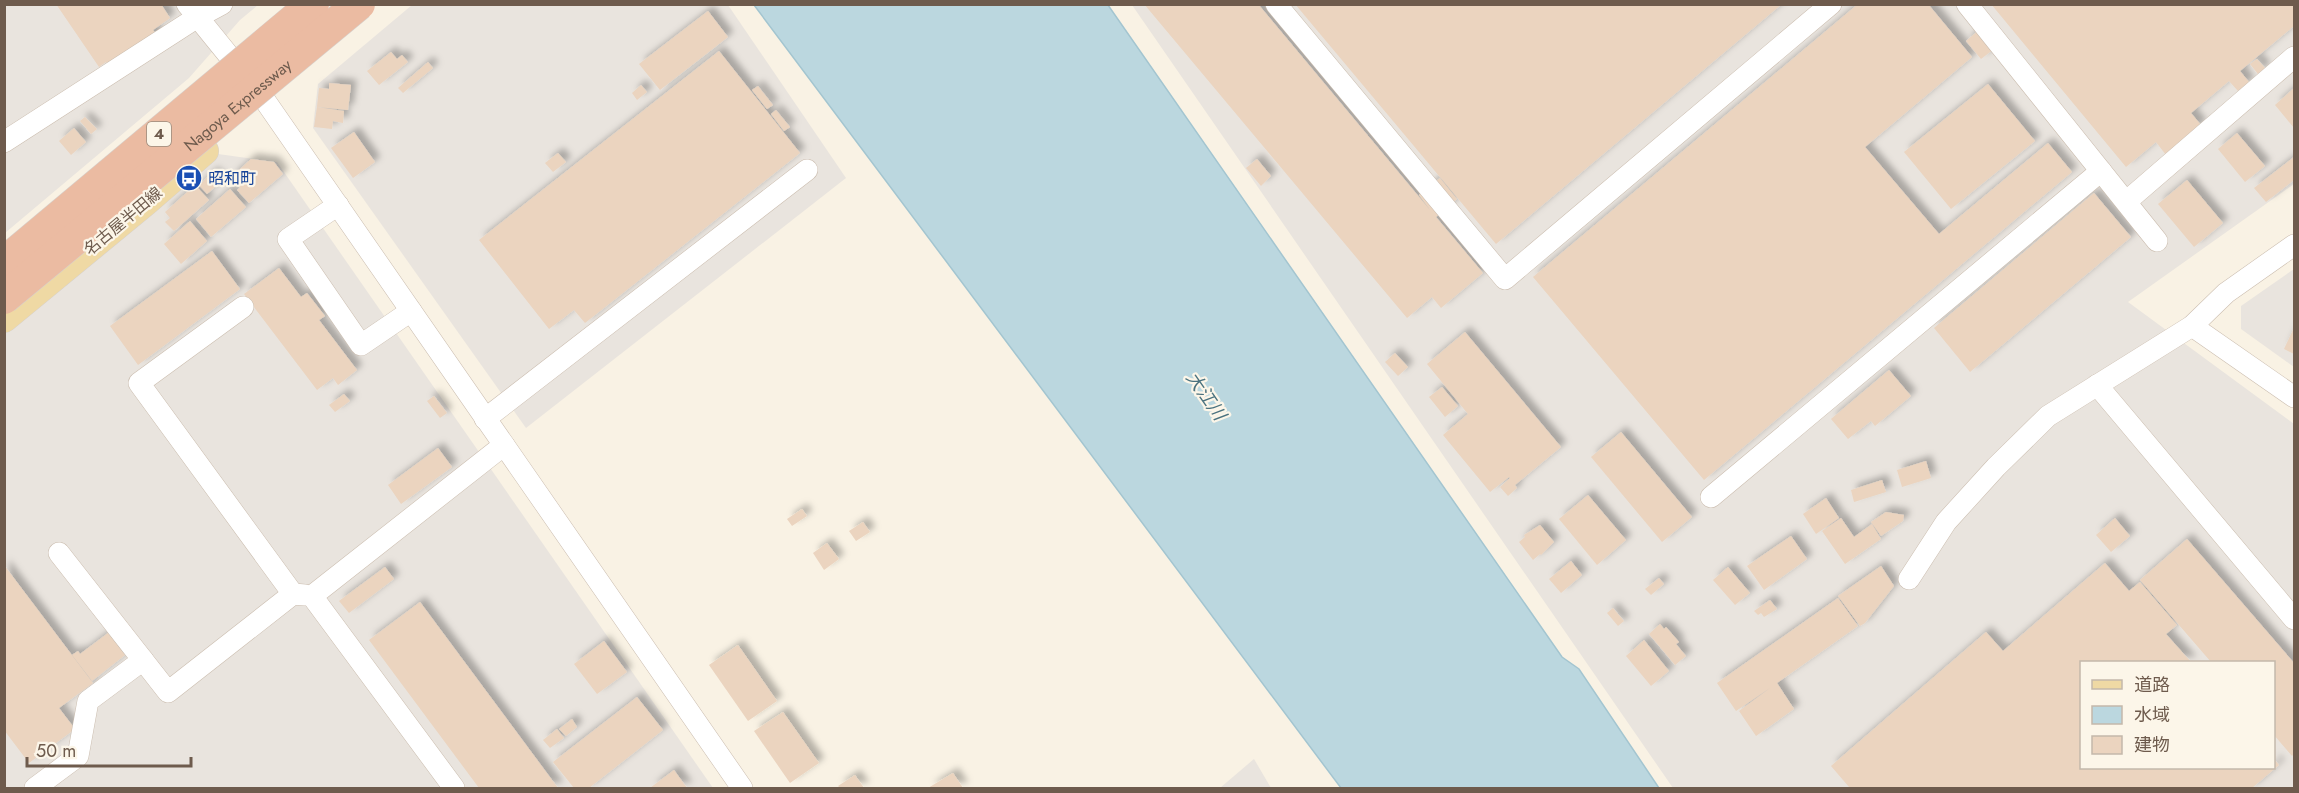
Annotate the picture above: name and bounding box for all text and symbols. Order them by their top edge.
street label: Nagoya Expressway [178,53,297,156]
road number: 4 [147,122,171,146]
bus stop icon: 昭和町 [174,163,204,193]
place label: 昭和町 [208,167,256,190]
street label: 名古屋半田線 [79,181,167,261]
water label: 大江川 [1180,366,1233,427]
legend [2080,661,2275,769]
text: 道路 [2134,672,2170,698]
text: 水域 [2134,702,2170,728]
scale bar [27,730,190,768]
text: 建物 [2134,732,2170,758]
text: 50 m [36,738,76,764]

